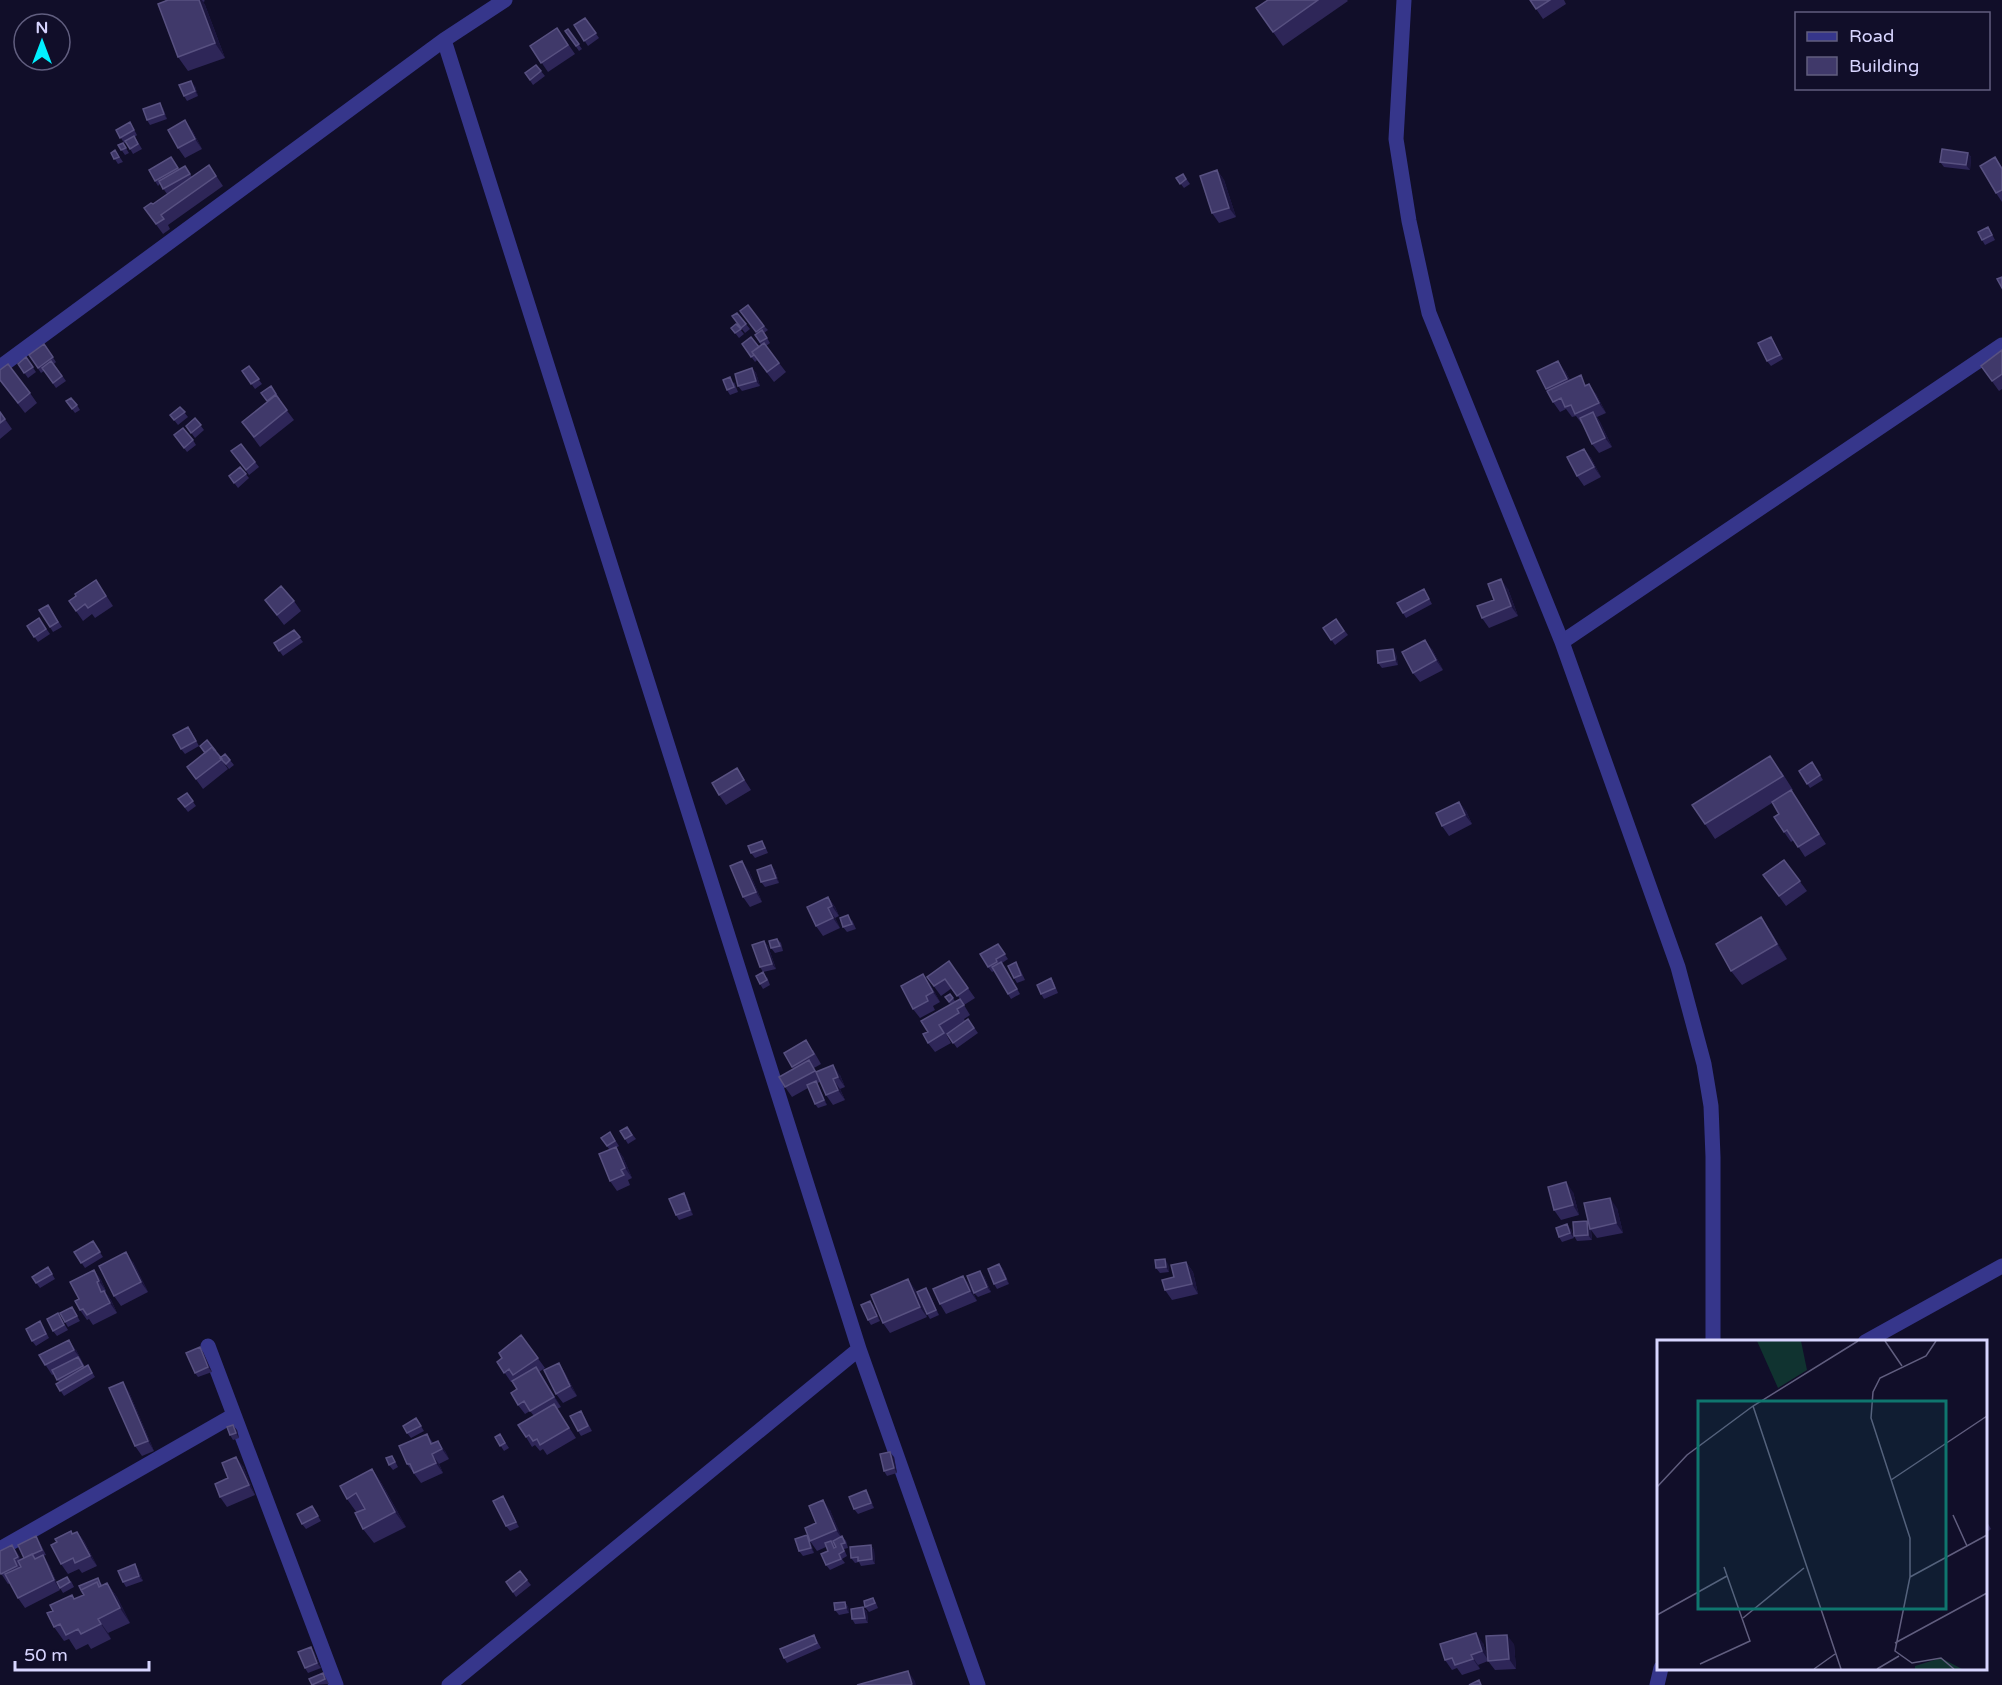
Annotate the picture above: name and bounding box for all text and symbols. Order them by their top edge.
north arrow [12,12,72,72]
legend [1795,12,1990,90]
text: N [36,18,48,38]
text: Road [1849,25,1894,47]
text: Building [1849,55,1919,77]
inset map [1657,1340,1987,1670]
scale bar [15,1634,148,1672]
text: 50 m [24,1644,68,1666]

